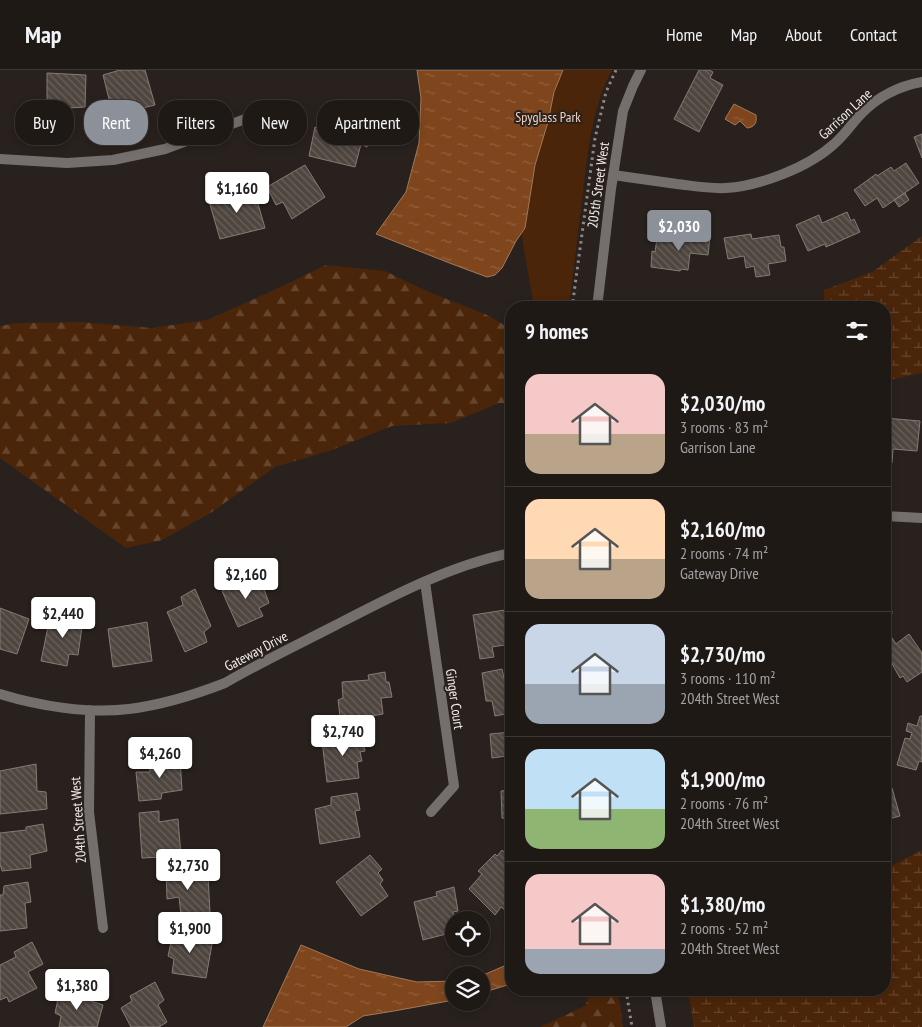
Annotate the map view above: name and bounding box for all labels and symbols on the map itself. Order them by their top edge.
street label: Garrison Lane [815,85,876,143]
park label: Spyglass Park [515,108,581,126]
street label: 205th Street West [583,141,613,229]
pin: $1,160 [196,172,278,214]
pin: $2,030 [638,210,720,252]
pin: $2,160 [205,558,287,600]
pin: $2,440 [22,596,104,639]
street label: Gateway Drive [221,627,291,675]
street label: Ginger Court [442,668,468,731]
pin: $2,740 [302,714,384,757]
pin: $4,260 [119,736,201,779]
street label: 204th Street West [66,776,90,864]
pin: $2,730 [147,848,229,891]
pin: $1,900 [149,912,231,954]
pin: $1,380 [36,968,118,1011]

